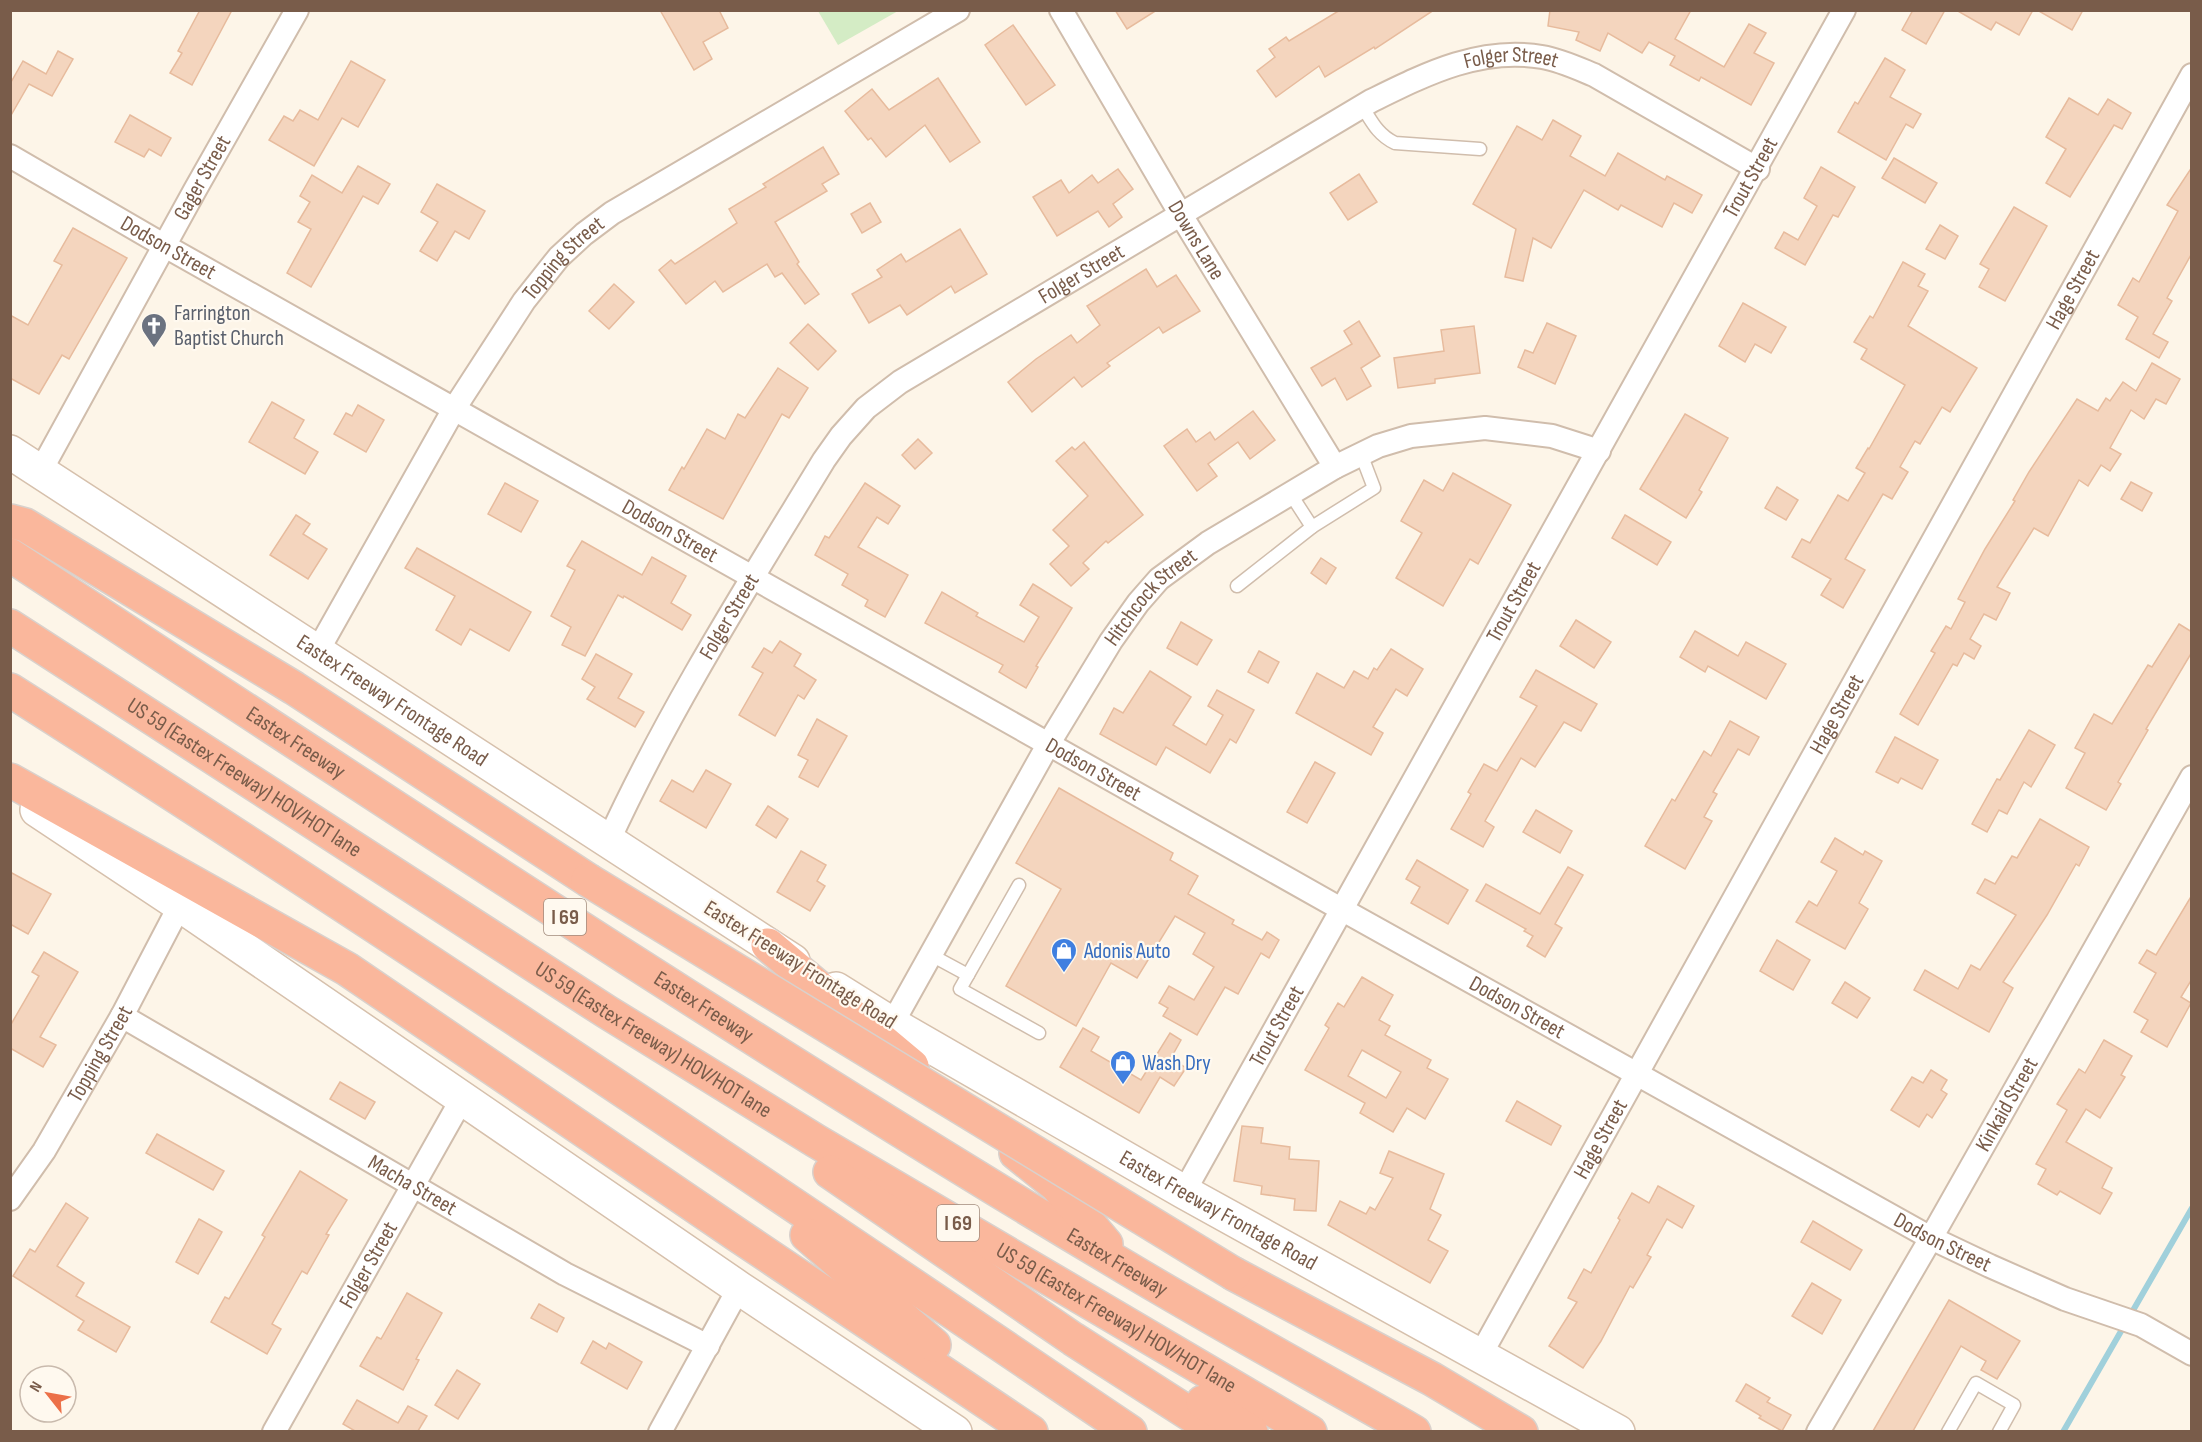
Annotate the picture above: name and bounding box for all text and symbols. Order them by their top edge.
street label: Folger Street [1461,41,1562,75]
street label: Gager Street [168,130,237,225]
street label: Trout Street [1717,132,1784,223]
street label: Downs Lane [1162,196,1231,285]
street label: Dodson Street [116,210,221,286]
street label: Topping Street [516,210,610,306]
street label: Folger Street [1034,238,1129,310]
street label: Hage Street [2040,245,2106,334]
place label: Farrington Baptist Church [174,300,284,352]
church icon: Farrington Baptist Church [139,311,169,349]
street label: Dodson Street [617,493,723,569]
street label: Hitchcock Street [1098,542,1203,651]
street label: Trout Street [1480,556,1547,647]
street label: Folger Street [693,568,765,664]
street label: Eastex Freeway Frontage Road [292,629,492,773]
street label: Hage Street [1804,669,1870,759]
street label: US 59 (Eastex Freeway) HOV/HOT lane [122,692,367,863]
street label: Eastex Freeway [242,701,350,785]
street label: Dodson Street [1041,732,1146,807]
street label: Eastex Freeway Frontage Road [699,895,901,1035]
road number: I 69 [544,899,586,935]
shop icon: Adonis Auto [1049,936,1079,974]
place label: Adonis Auto [1083,938,1171,965]
street label: US 59 (Eastex Freeway) HOV/HOT lane [530,956,777,1124]
street label: Eastex Freeway [650,964,758,1048]
street label: Dodson Street [1465,970,1570,1045]
street label: Trout Street [1243,981,1310,1071]
street label: Topping Street [62,1001,139,1107]
shop icon: Wash Dry [1108,1048,1138,1086]
place label: Wash Dry [1142,1050,1211,1077]
street label: Kinkaid Street [1969,1052,2044,1156]
street label: Hage Street [1568,1094,1634,1184]
street label: Eastex Freeway Frontage Road [1115,1146,1323,1276]
street label: Macha Street [363,1149,462,1222]
road number: I 69 [937,1205,979,1241]
street label: Dodson Street [1889,1206,1996,1278]
street label: Folger Street [333,1216,404,1313]
street label: Eastex Freeway [1063,1221,1173,1301]
street label: US 59 (Eastex Freeway) HOV/HOT lane [991,1237,1241,1399]
north arrow [18,1364,78,1424]
text: N [26,1378,47,1396]

